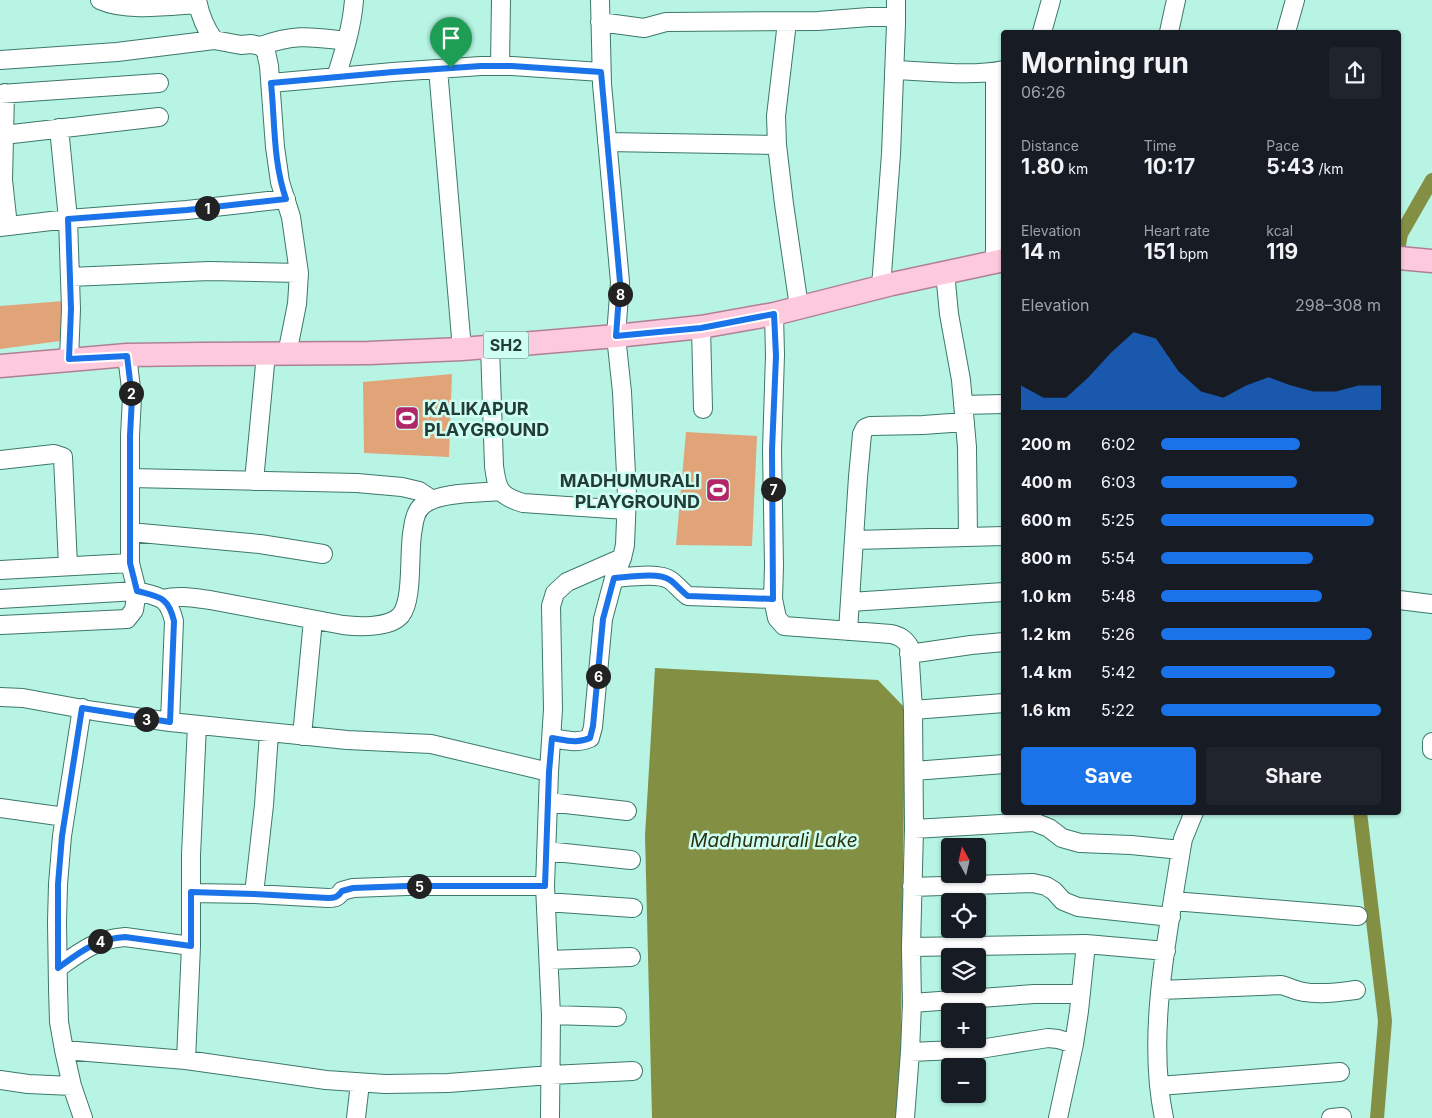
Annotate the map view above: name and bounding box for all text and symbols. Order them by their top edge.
pin [430,17,472,68]
icon: arrive [437,24,465,52]
text: Morning run [1021,46,1189,80]
button: share [1329,47,1381,99]
text: 06:26 [1021,82,1065,102]
text: Distance [1021,137,1079,154]
text: Time [1144,137,1177,154]
text: Pace [1266,137,1299,154]
text: 1.80 [1021,154,1064,179]
text: 10:17 [1144,154,1195,179]
text: 5:43 [1266,154,1315,179]
text: km [1064,160,1088,177]
text: /km [1315,160,1343,177]
pin: 1 [194,196,220,220]
text: 1 [204,200,211,217]
text: Elevation [1021,222,1081,239]
text: Heart rate [1144,222,1210,239]
text: kcal [1266,222,1293,239]
text: 14 [1021,239,1044,264]
text: 151 [1144,239,1175,264]
text: 119 [1266,239,1298,264]
text: m [1044,245,1060,262]
text: bpm [1175,245,1209,262]
pin: 8 [608,282,632,306]
text: 8 [616,286,625,303]
text: Elevation [1021,295,1090,315]
text: 298–308 m [1295,295,1381,315]
road number: SH2 [484,332,528,358]
pin: 2 [118,380,144,406]
text: 2 [127,385,136,402]
place label: KALIKAPUR PLAYGROUND [424,398,549,440]
sports icon: KALIKAPUR PLAYGROUND [394,405,420,431]
text: 200 m [1021,434,1071,454]
text: 6:02 [1101,434,1135,454]
place label: MADHUMURALI PLAYGROUND [560,470,700,512]
text: 400 m [1021,472,1072,492]
text: 6:03 [1101,472,1136,492]
pin: 7 [760,476,786,502]
sports icon: MADHUMURALI PLAYGROUND [705,477,731,503]
text: 7 [769,481,778,498]
text: 600 m [1021,510,1071,530]
text: 5:25 [1101,510,1135,530]
text: 800 m [1021,548,1071,568]
text: 5:54 [1101,548,1135,568]
text: 1.0 km [1021,586,1071,606]
text: 5:48 [1101,586,1136,606]
text: 1.2 km [1021,624,1071,644]
text: 5:26 [1101,624,1135,644]
text: 1.4 km [1021,662,1072,682]
text: 5:42 [1101,662,1135,682]
pin: 6 [586,664,610,688]
text: 6 [594,668,603,685]
text: 1.6 km [1021,700,1071,720]
text: 5:22 [1101,700,1135,720]
pin: 3 [134,706,158,732]
text: 3 [142,711,151,728]
button: Save [1021,747,1196,805]
button: Share [1206,747,1381,805]
water label: Madhumurali Lake [690,829,858,852]
north arrow [941,838,986,882]
map controls [941,838,986,1103]
pin: 5 [406,874,432,898]
text: 5 [415,878,424,895]
button: locate [941,893,986,938]
pin: 4 [88,928,112,954]
text: 4 [96,933,105,950]
button: layers [941,948,986,993]
button: + [941,1003,986,1048]
button: − [941,1058,986,1103]

